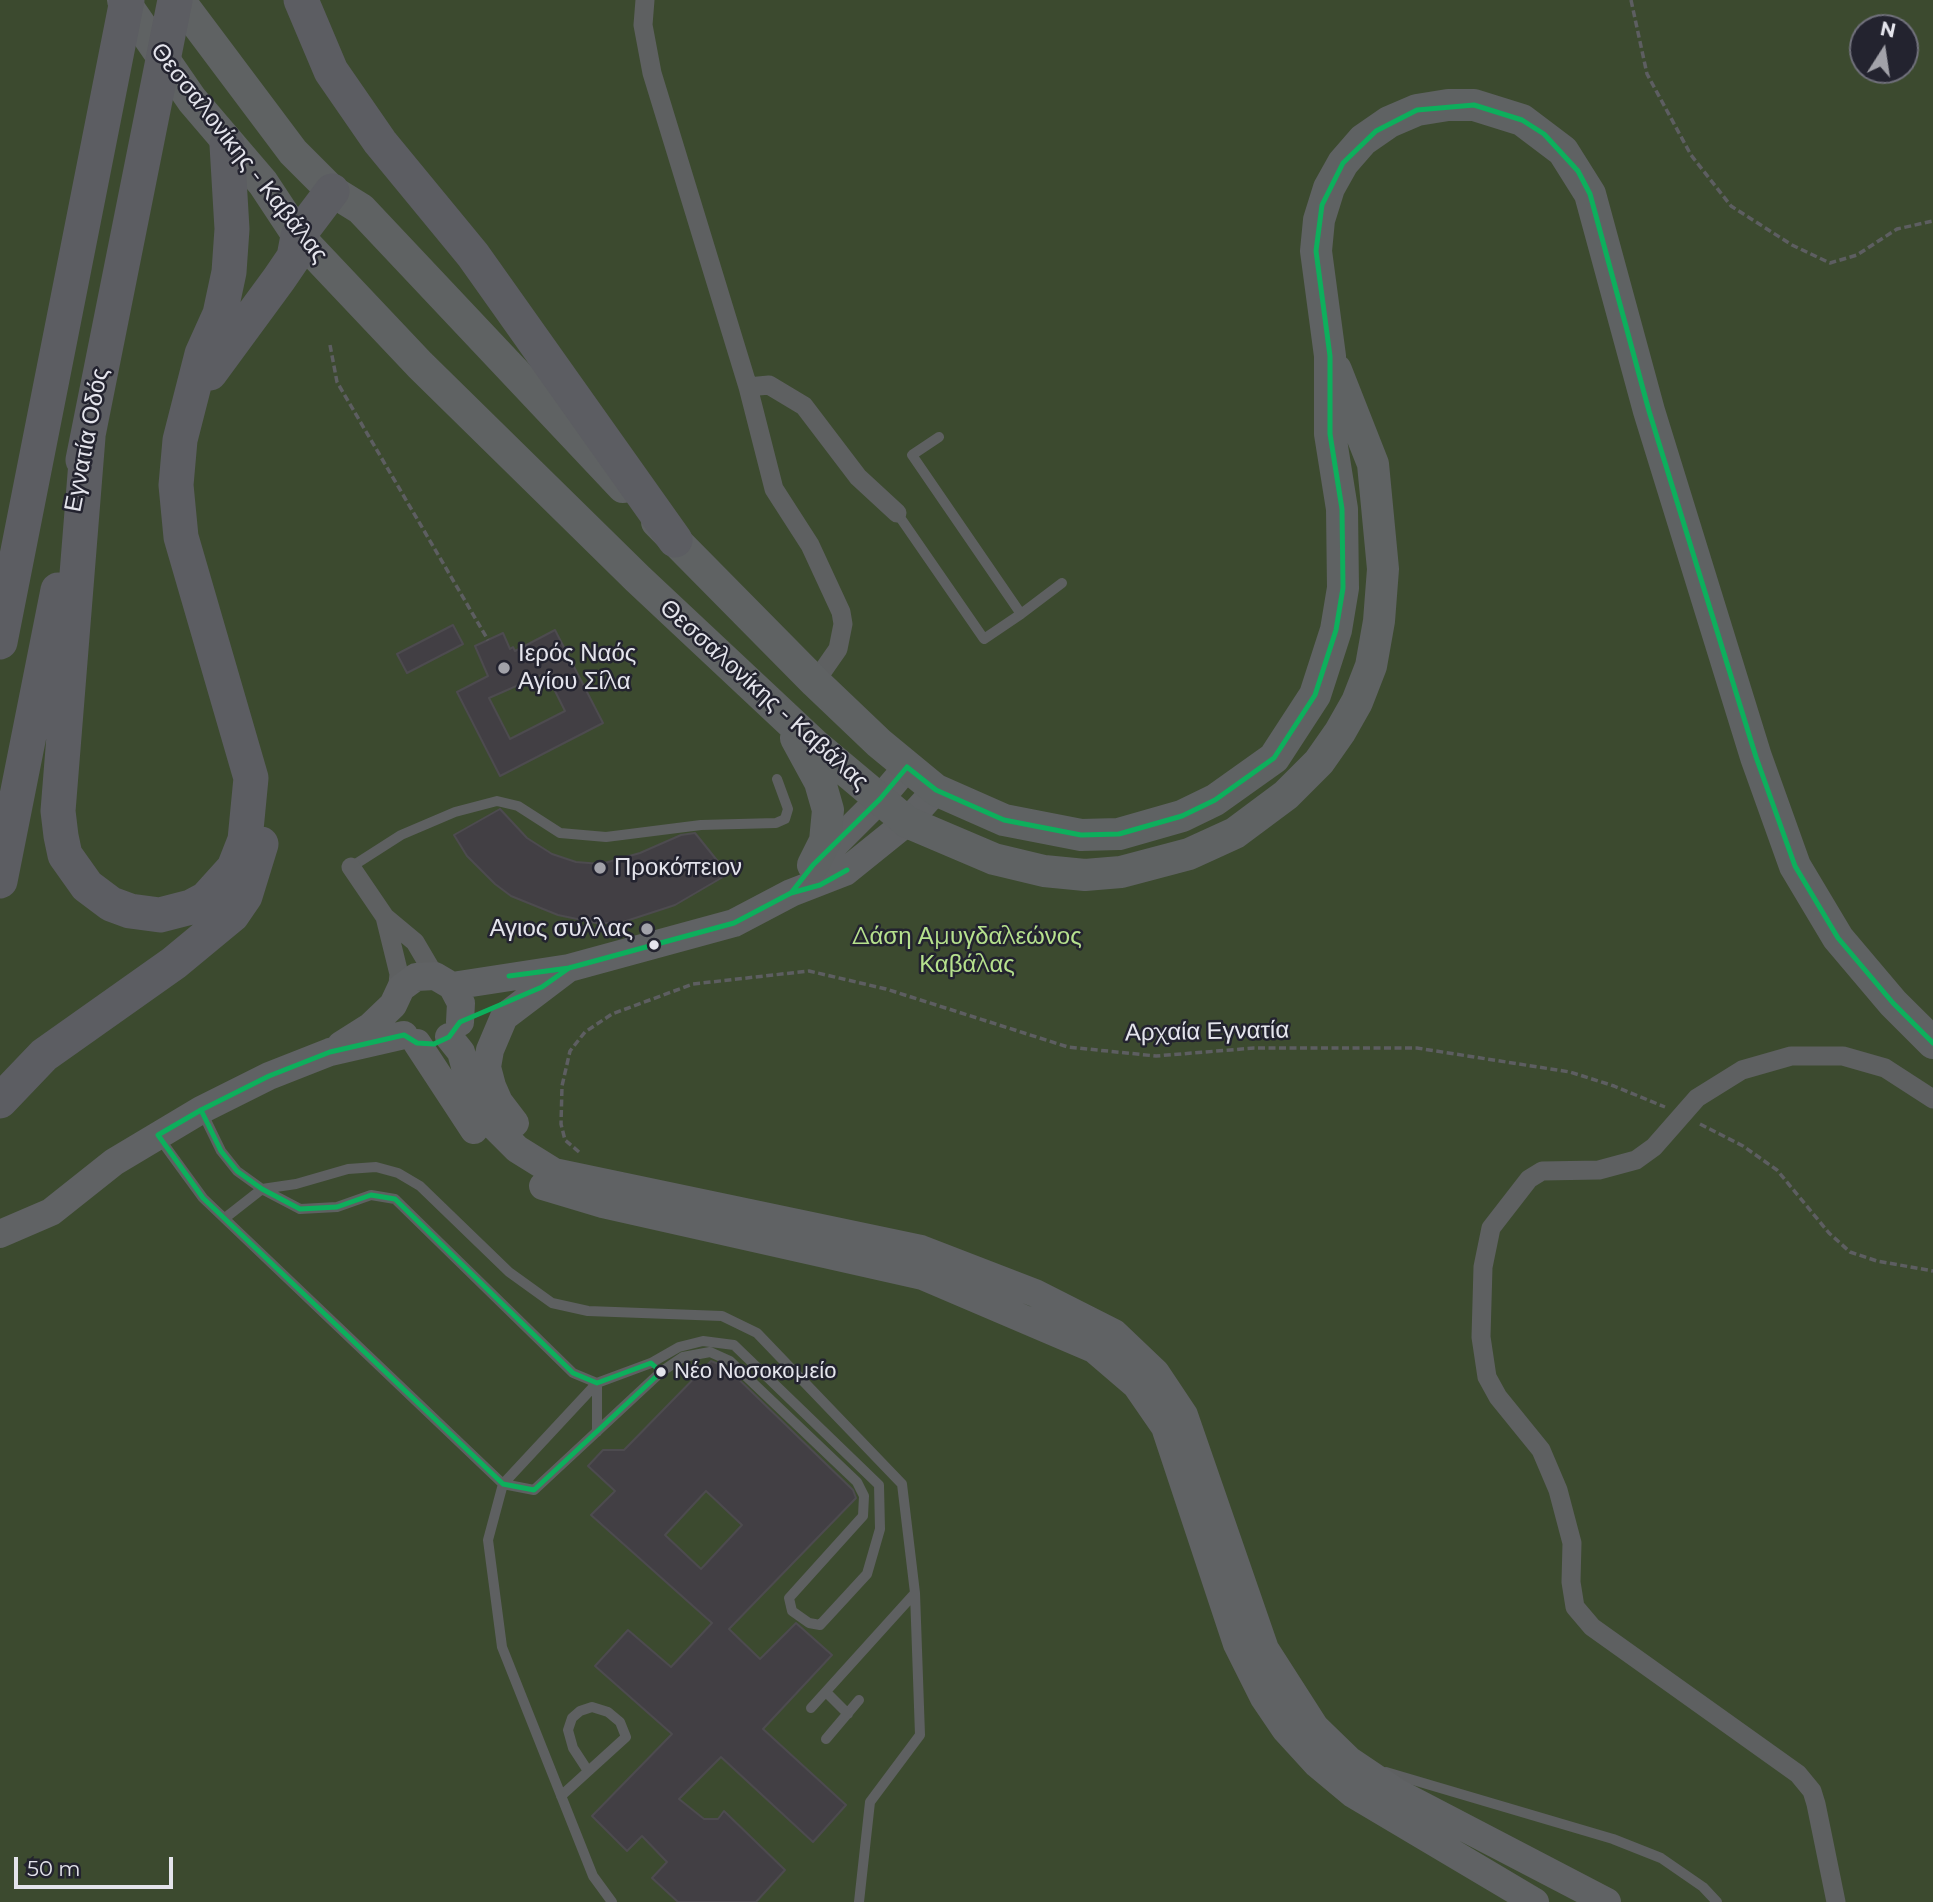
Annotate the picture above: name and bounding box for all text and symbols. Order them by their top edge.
north arrow [1849,14,1919,84]
text: N [1878,17,1898,43]
street label: Θεσσαλονίκης - Καβάλας [144,37,334,269]
street label: Εγνατία Οδός [59,366,115,514]
street label: Θεσσαλονίκης - Καβάλας [654,594,874,796]
place label: Ιερός Ναός Αγίου Σίλα [518,640,636,696]
marker: Ιερός Ναός Αγίου Σίλα [496,660,512,676]
place label: Προκόπειον [614,854,742,882]
marker: Προκόπειον [592,860,608,876]
place label: Αγιος συλλας [489,915,633,943]
marker: Αγιος συλλας [639,921,655,937]
park label: Δάση Αμυγδαλεώνος Καβάλας [852,923,1082,979]
unlabelled marker [647,938,661,952]
street label: Αρχαία Εγνατία [1125,1016,1289,1048]
place label: Νέο Νοσοκομείο [674,1359,836,1385]
marker: Νέο Νοσοκομείο [654,1365,668,1379]
scale bar [18,1842,177,1886]
text: 50 m [27,1856,81,1881]

